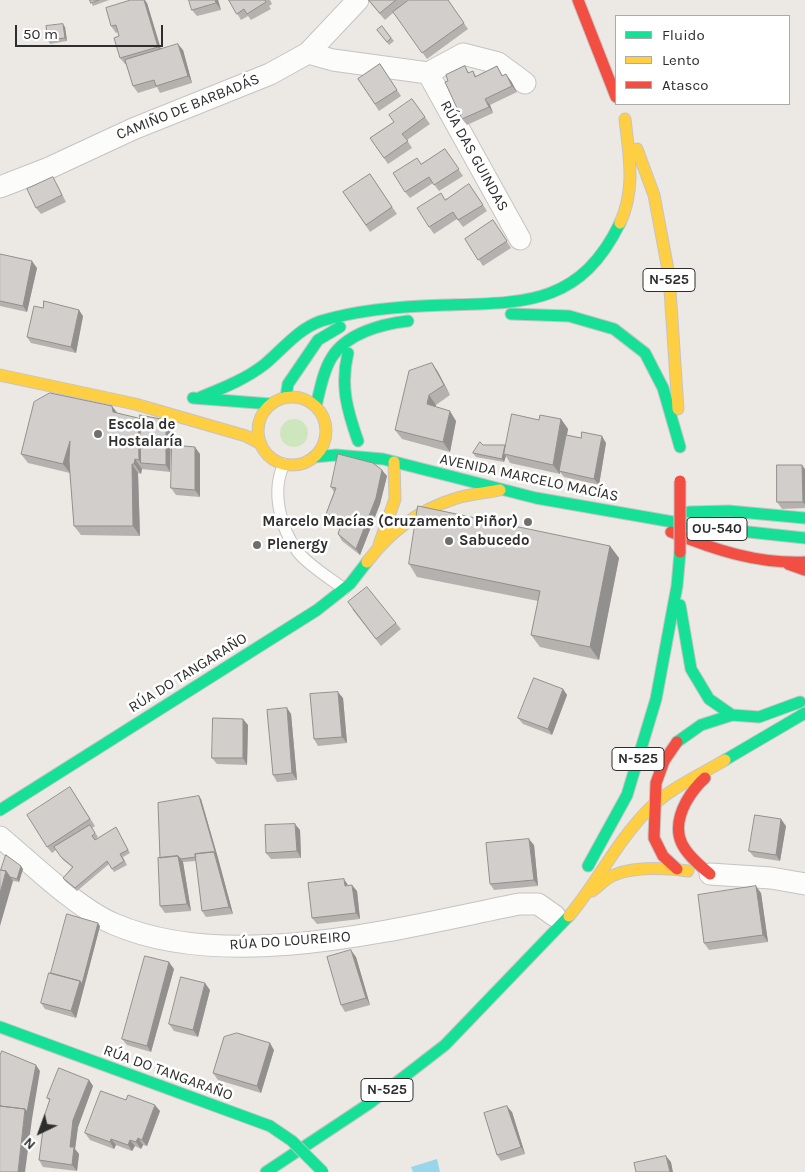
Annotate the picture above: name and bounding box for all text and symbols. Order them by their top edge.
scale bar [18,15,165,47]
legend [615,15,790,105]
text: 50 m [23,25,58,43]
text: Fluido [662,26,705,44]
text: Lento [662,51,700,69]
street label: CAMIÑO DE BARBADÁS [114,70,262,144]
text: Atasco [662,76,708,94]
street label: RÚA DAS GUINDAS [436,97,512,215]
road number: N-525 [643,268,695,292]
place label: Escola de Hostalaría [108,416,183,451]
marker: Escola de Hostalaría [92,428,104,440]
street label: AVENIDA MARCELO MACÍAS [438,450,620,506]
place label: Marcelo Macías (Cruzamento Piñor) [262,513,518,531]
marker: Marcelo Macías (Cruzamento Piñor) [522,516,534,528]
road number: OU-540 [687,518,747,540]
place label: Sabucedo [459,532,530,550]
marker: Sabucedo [443,535,455,547]
place label: Plenergy [267,536,328,554]
marker: Plenergy [251,539,263,551]
street label: RÚA DO TANGARAÑO [126,629,250,717]
road number: N-525 [612,748,664,771]
street label: RÚA DO LOUREIRO [229,928,351,954]
street label: RÚA DO TANGARAÑO [101,1041,235,1105]
road number: N-525 [361,1078,413,1102]
north arrow [15,1107,65,1157]
text: N [20,1134,39,1153]

